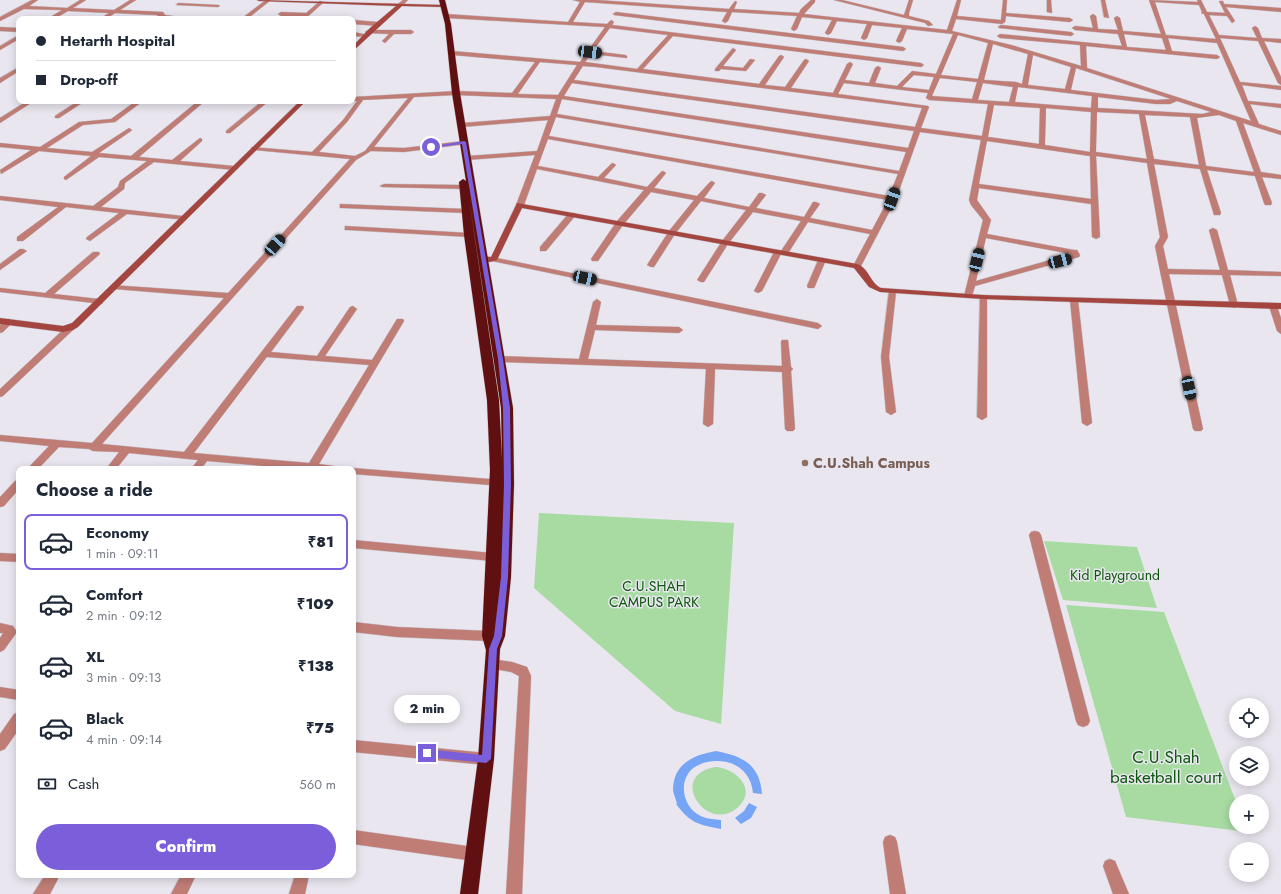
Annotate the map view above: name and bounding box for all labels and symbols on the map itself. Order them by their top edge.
car [577,45,603,59]
route start [422,138,440,156]
car [882,186,902,212]
car [263,232,287,258]
car [968,247,986,273]
car [1047,252,1073,270]
car [572,270,598,286]
car [1181,375,1197,401]
place label: C.U.Shah Campus [813,453,930,473]
marker: C.U.Shah Campus [800,458,810,468]
park label: Kid Playground [1070,565,1160,585]
park label: C.U.SHAH CAMPUS PARK [609,576,699,612]
callout: 2 min [394,695,460,723]
route end [418,744,436,762]
park label: C.U.Shah basketball court [1110,745,1222,789]

